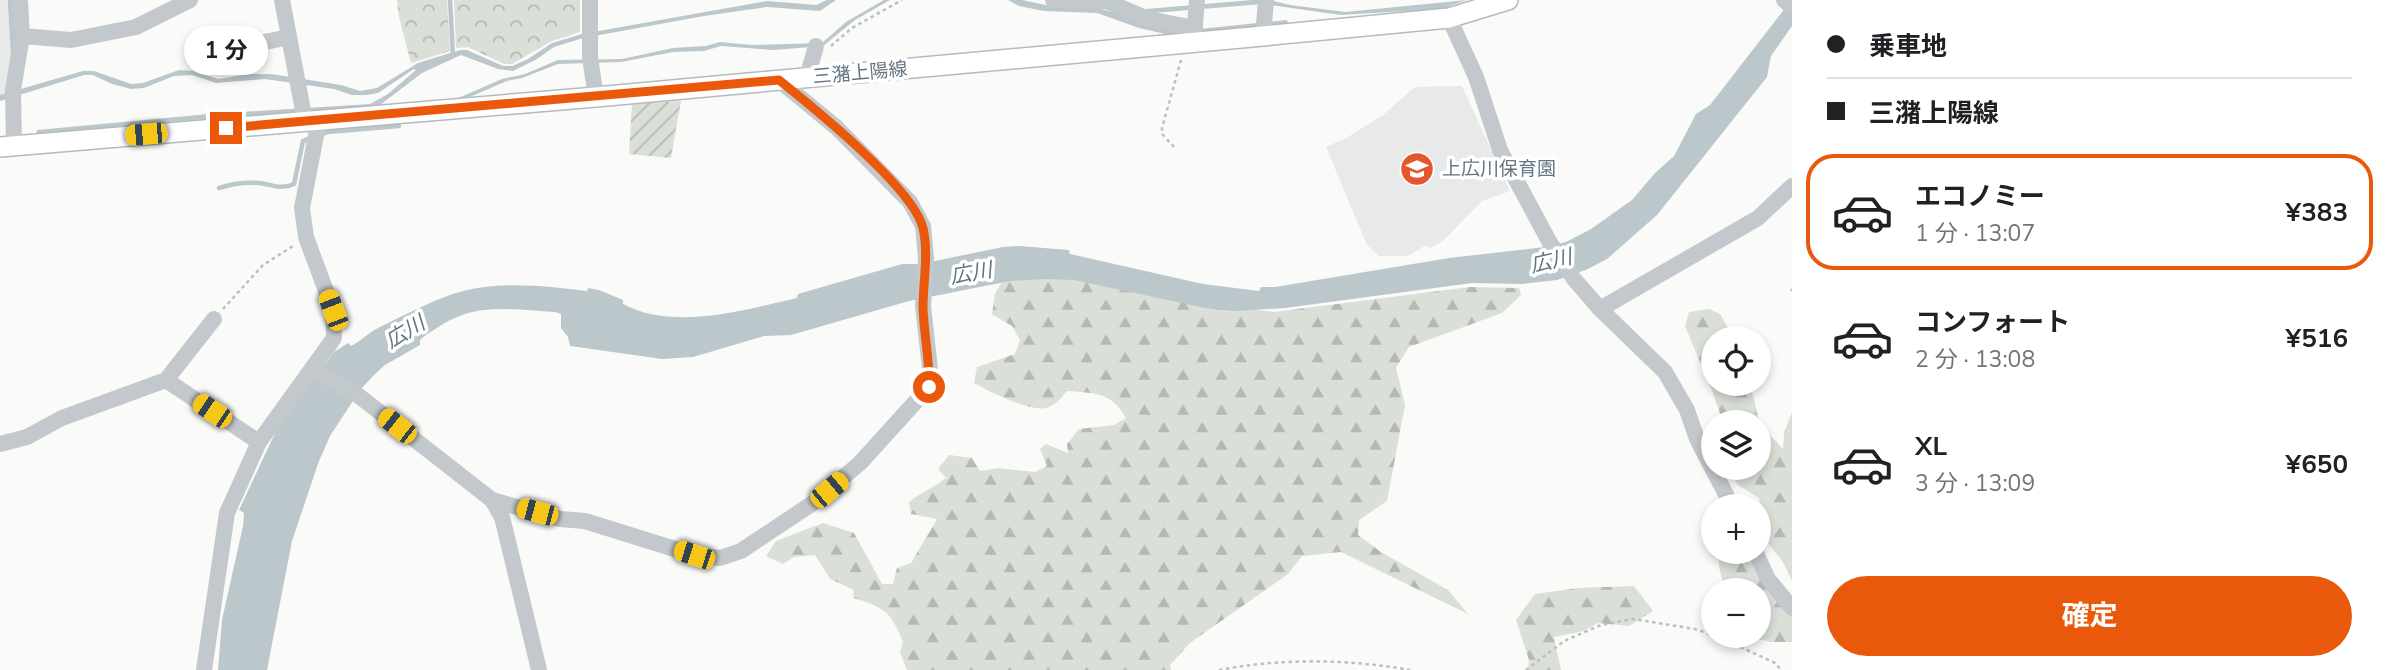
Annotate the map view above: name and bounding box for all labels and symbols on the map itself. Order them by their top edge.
callout: 1 分 [184,26,268,76]
street label: 三潴上陽線 [812,56,908,90]
route end [210,112,242,144]
car [125,122,168,146]
school or university icon: 上広川保育園 [1398,150,1436,188]
place label: 上広川保育園 [1442,156,1556,182]
water label: 広川 [1527,242,1577,279]
water label: 広川 [948,255,996,290]
car [316,287,351,333]
water label: 広川 [380,308,432,355]
route start [913,371,945,403]
car [189,391,236,431]
car [374,405,421,447]
car [807,468,852,512]
car [514,496,561,528]
car [671,539,718,571]

